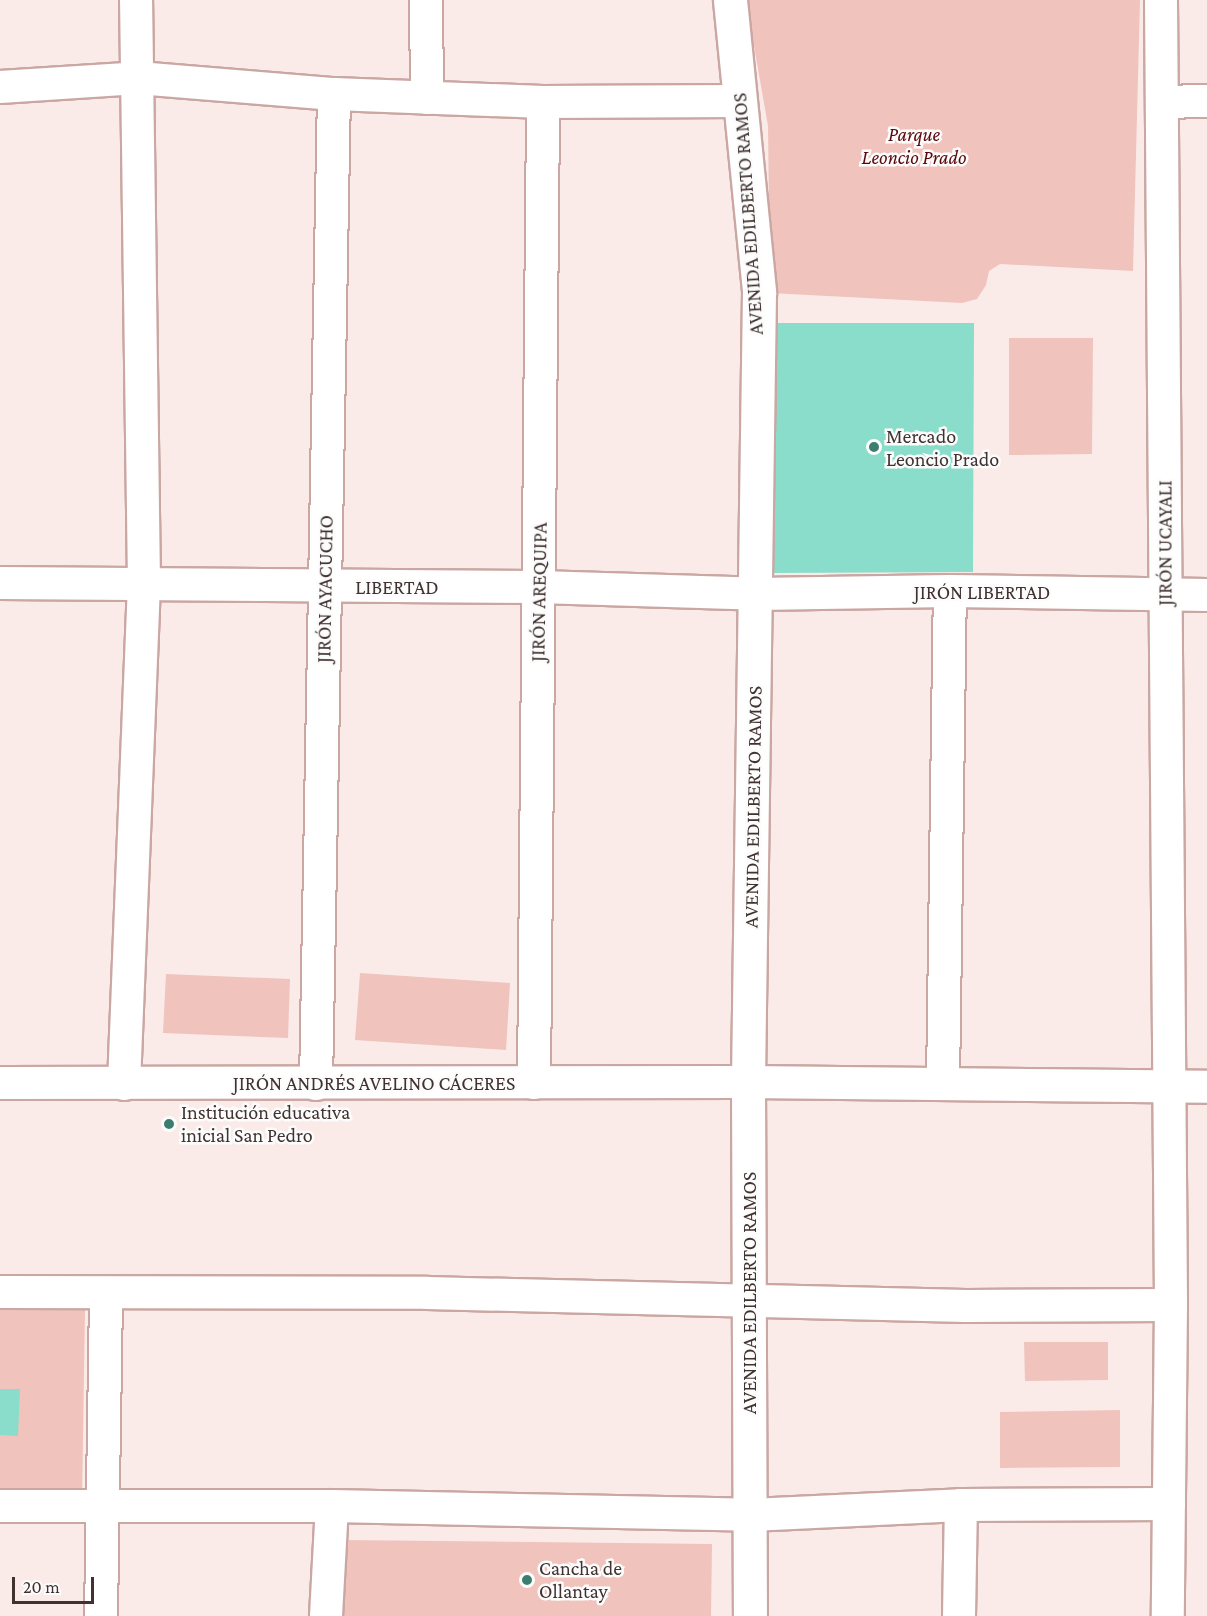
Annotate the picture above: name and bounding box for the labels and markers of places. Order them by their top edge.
place label: Mercado Leoncio Prado [886,424,999,471]
marker: Mercado Leoncio Prado [867,440,881,454]
place label: Institución educativa inicial San Pedro [181,1100,350,1147]
marker: Institución educativa inicial San Pedro [162,1117,176,1131]
place label: Cancha de Ollantay [539,1556,622,1603]
marker: Cancha de Ollantay [520,1573,534,1587]

